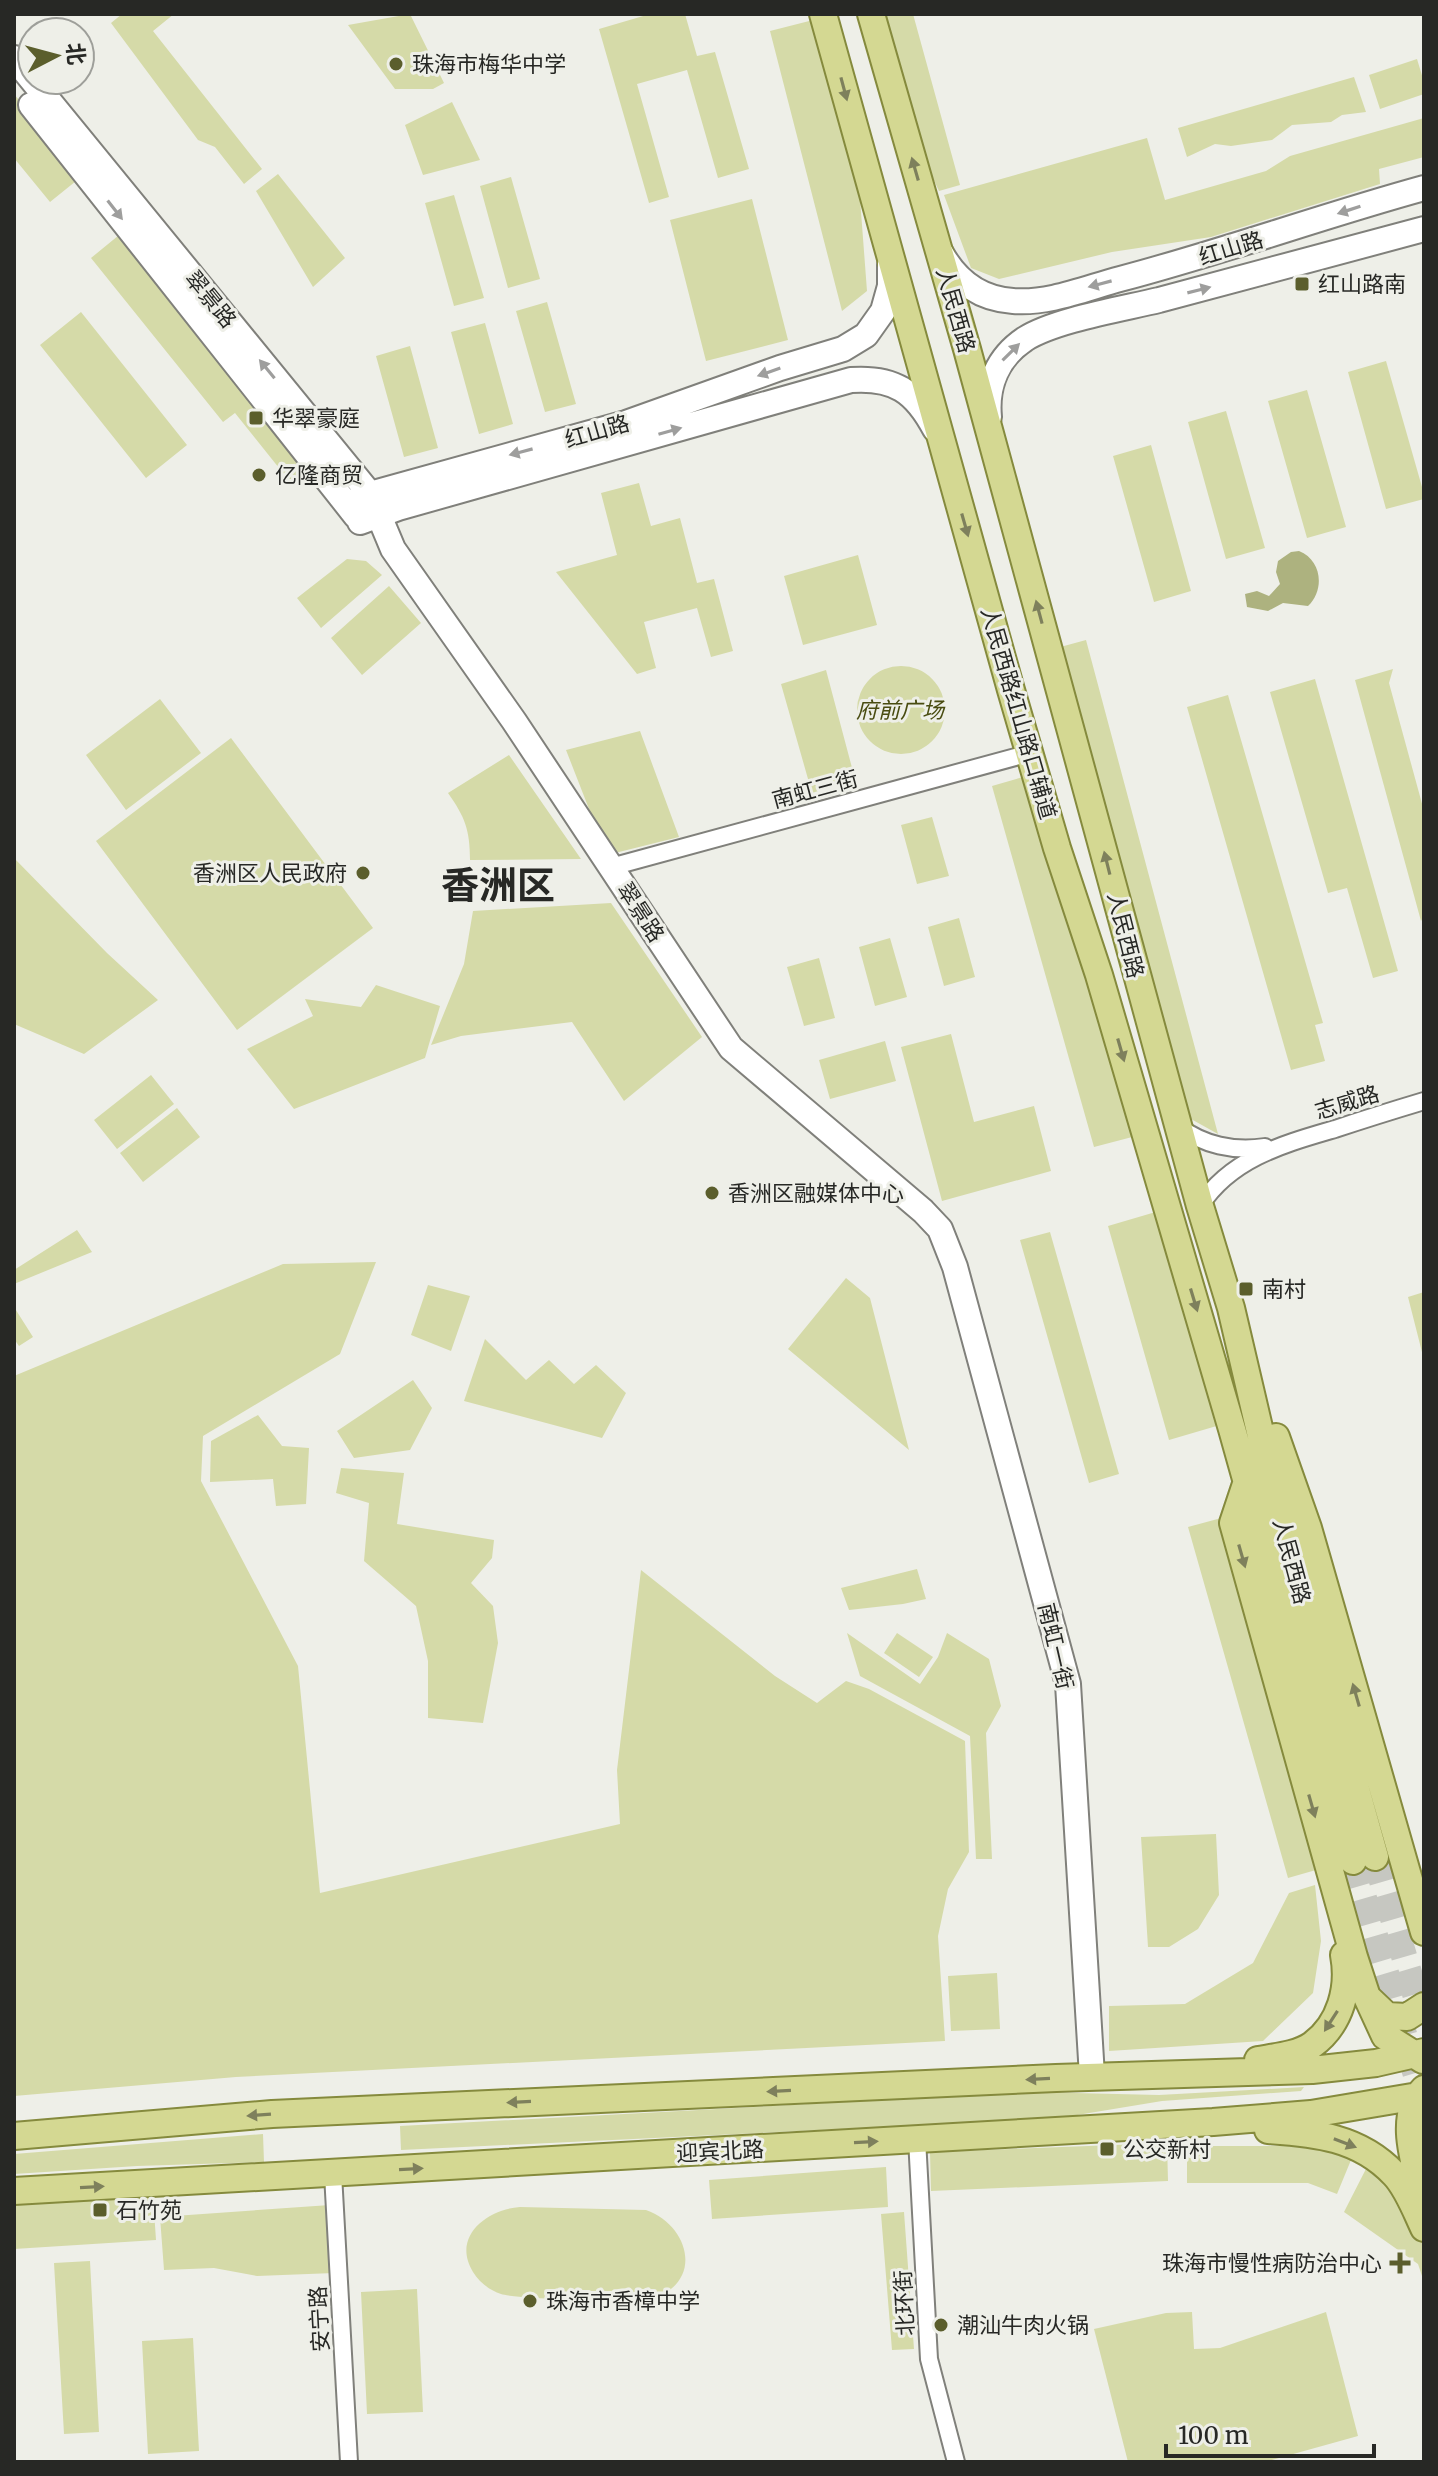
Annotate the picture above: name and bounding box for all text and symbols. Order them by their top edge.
north arrow [16,16,96,96]
text: 北 [61,41,91,66]
place label: 珠海市梅华中学 [412,50,566,78]
marker: 珠海市梅华中学 [387,55,405,73]
one-way arrow [838,78,851,102]
one-way arrow [908,156,921,180]
one-way arrow [106,200,122,220]
one-way arrow [1337,205,1361,217]
street label: 红山路 [1195,225,1267,271]
street label: 人民西路 [930,264,982,356]
street label: 翠景路 [179,265,243,333]
place label: 红山路南 [1318,270,1406,298]
marker: 红山路南 [1293,275,1311,293]
one-way arrow [1088,279,1113,291]
one-way arrow [1186,283,1211,295]
one-way arrow [1001,343,1020,362]
one-way arrow [259,358,276,379]
one-way arrow [756,367,780,379]
place label: 华翠豪庭 [272,404,360,432]
street label: 红山路 [561,408,633,454]
marker: 华翠豪庭 [247,409,265,427]
one-way arrow [659,424,683,437]
one-way arrow [509,446,533,459]
place label: 亿隆商贸 [275,461,363,489]
marker: 亿隆商贸 [250,466,268,484]
one-way arrow [959,513,972,537]
one-way arrow [1032,599,1045,623]
street label: 人民西路红山路口辅道 [975,603,1063,823]
park label: 府前广场 [856,696,946,724]
street label: 南虹三街 [769,764,861,814]
one-way arrow [1101,850,1113,875]
place label: 香洲区人民政府 [193,859,347,887]
district label: 香洲区 [441,862,555,909]
marker: 香洲区人民政府 [354,864,372,882]
street label: 翠景路 [611,877,671,947]
street label: 人民西路 [1102,889,1150,981]
one-way arrow [1115,1039,1128,1063]
street label: 志威路 [1311,1079,1383,1125]
place label: 香洲区融媒体中心 [728,1179,904,1207]
marker: 香洲区融媒体中心 [703,1184,721,1202]
place label: 南村 [1262,1275,1306,1303]
marker: 南村 [1237,1280,1255,1298]
one-way arrow [1188,1288,1201,1312]
street label: 人民西路 [1267,1515,1317,1607]
one-way arrow [1237,1543,1249,1568]
street label: 南虹一街 [1032,1600,1080,1692]
one-way arrow [1350,1683,1362,1708]
one-way arrow [1306,1795,1319,1819]
one-way arrow [1323,2011,1338,2032]
one-way arrow [1025,2072,1050,2085]
one-way arrow [766,2084,791,2097]
one-way arrow [506,2096,531,2109]
one-way arrow [246,2109,271,2122]
street label: 迎宾北路 [675,2135,765,2167]
place label: 公交新村 [1123,2135,1211,2163]
one-way arrow [854,2136,879,2149]
one-way arrow [1333,2137,1357,2150]
marker: 公交新村 [1098,2140,1116,2158]
one-way arrow [399,2162,424,2175]
one-way arrow [80,2180,105,2193]
place label: 石竹苑 [116,2196,182,2224]
marker: 石竹苑 [91,2201,109,2219]
place label: 珠海市慢性病防治中心 [1162,2249,1382,2277]
marker: 珠海市慢性病防治中心 [1389,2252,1411,2274]
street label: 北环街 [888,2269,920,2337]
street label: 安宁路 [303,2285,335,2353]
place label: 珠海市香樟中学 [546,2287,700,2315]
marker: 珠海市香樟中学 [521,2292,539,2310]
place label: 潮汕牛肉火锅 [957,2311,1089,2339]
marker: 潮汕牛肉火锅 [932,2316,950,2334]
scale bar [1166,2408,1374,2458]
text: 100 m [1178,2420,1249,2451]

